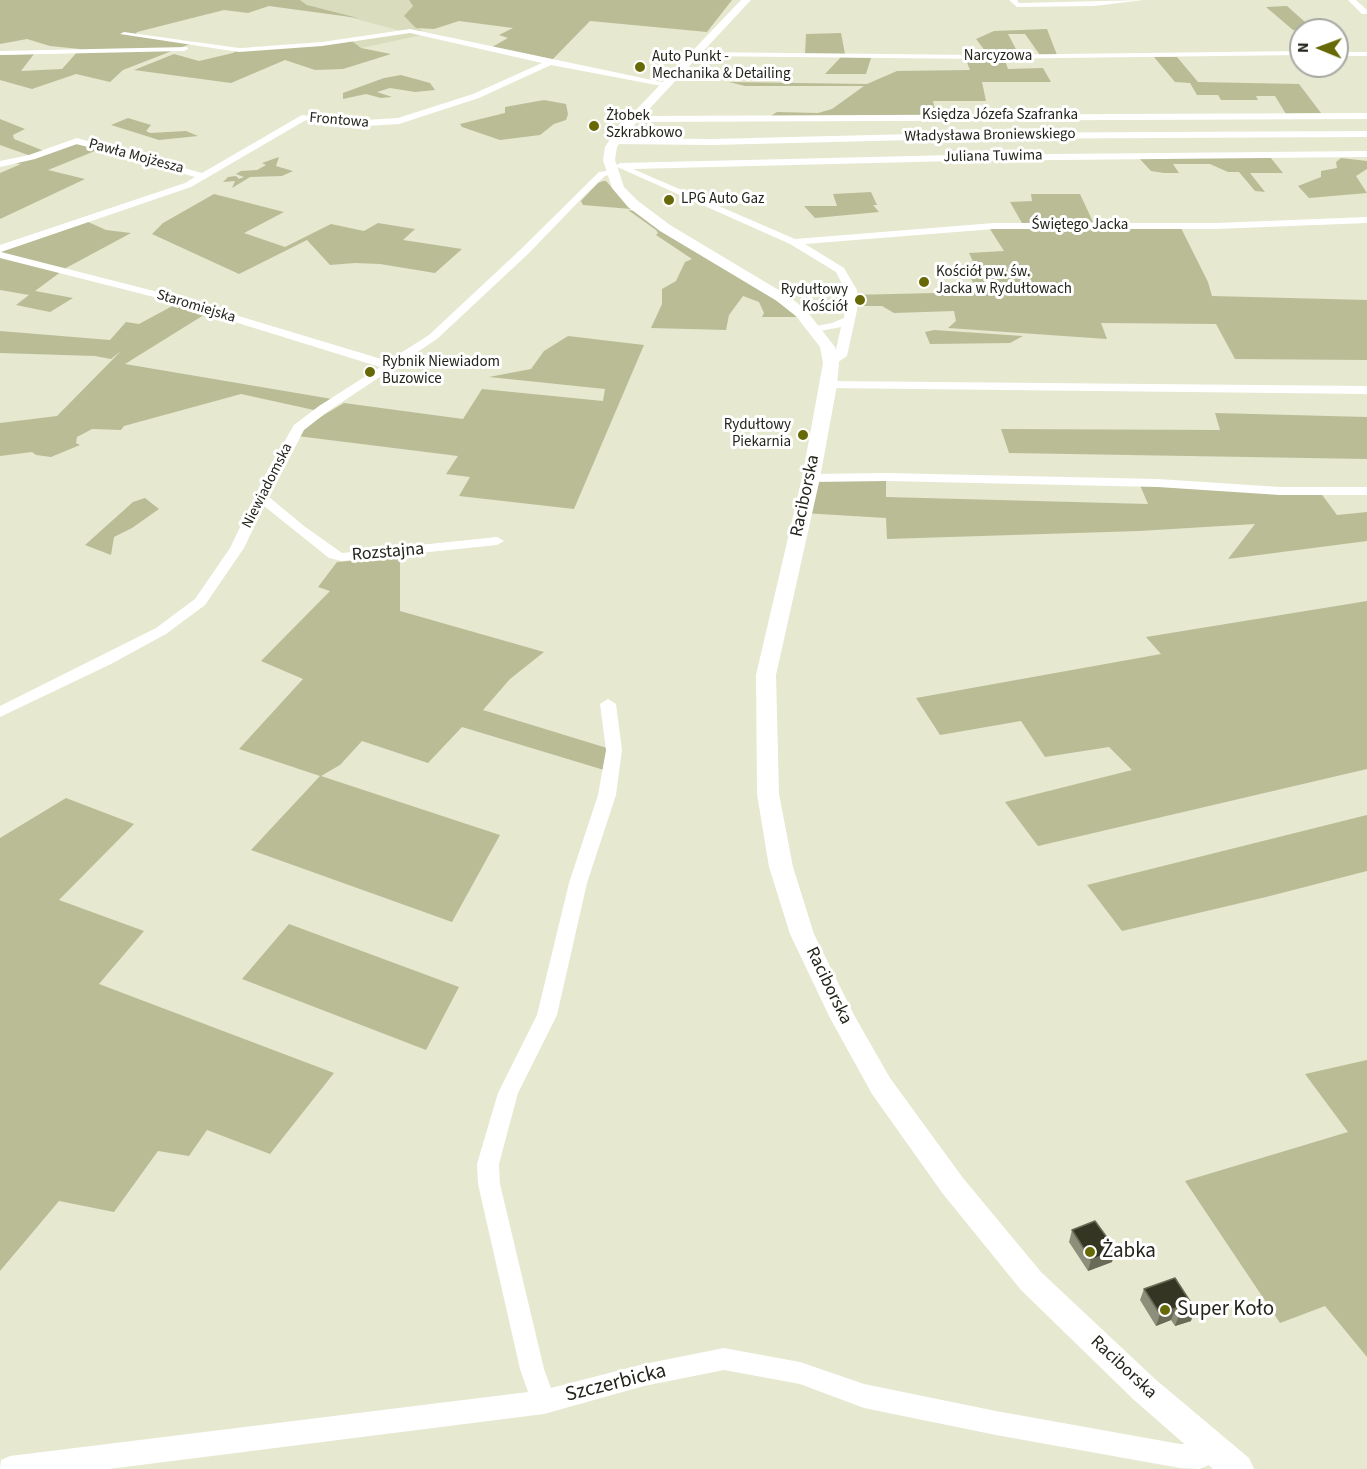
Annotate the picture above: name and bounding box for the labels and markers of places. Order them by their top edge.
place label: Auto Punkt - Mechanika & Detailing [652,49,791,84]
marker: Auto Punkt - Mechanika & Detailing [633,60,647,74]
place label: Żłobek Szkrabkowo [606,108,683,143]
marker: Żłobek Szkrabkowo [587,119,601,133]
place label: LPG Auto Gaz [681,191,764,209]
marker: LPG Auto Gaz [662,193,676,207]
place label: Kościół pw. św. Jacka w Rydułtowach [936,264,1072,299]
marker: Kościół pw. św. Jacka w Rydułtowach [917,275,931,289]
place label: Rydułtowy Kościół [781,282,848,317]
marker: Rydułtowy Kościół [853,293,867,307]
place label: Rybnik Niewiadom Buzowice [382,354,500,389]
marker: Rybnik Niewiadom Buzowice [363,365,377,379]
place label: Rydułtowy Piekarnia [724,417,791,452]
marker: Rydułtowy Piekarnia [796,428,810,442]
place label: Żabka [1102,1239,1156,1265]
marker: Żabka [1083,1245,1097,1259]
place label: Super Koło [1177,1297,1274,1323]
marker: Super Koło [1158,1303,1172,1317]

